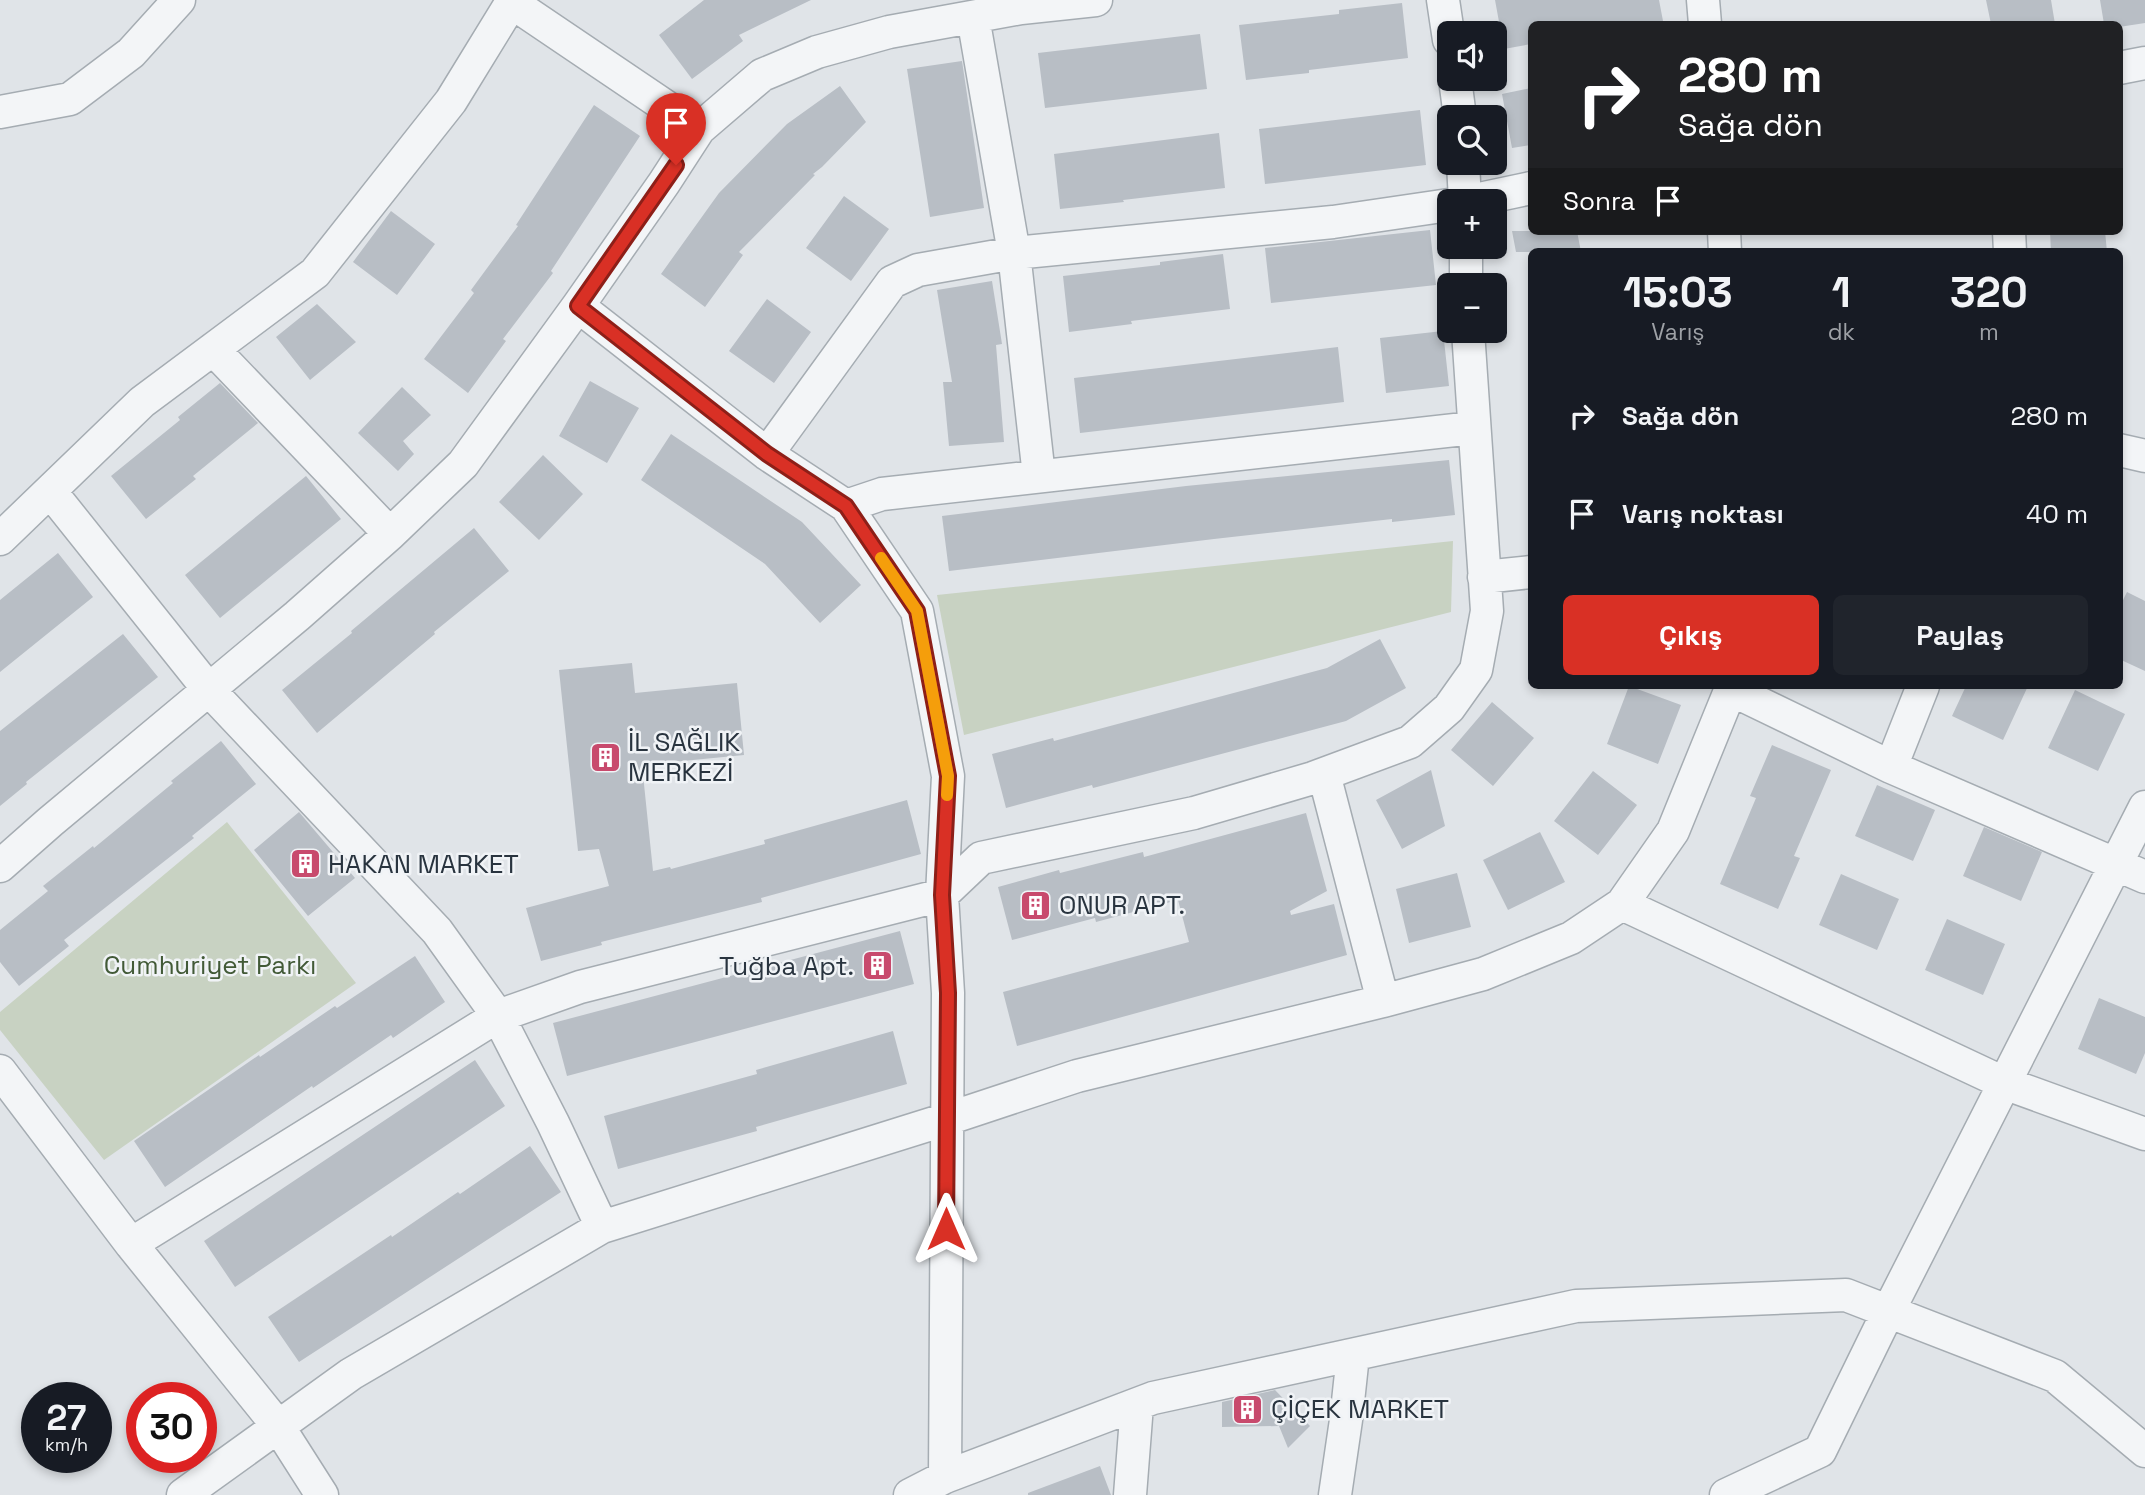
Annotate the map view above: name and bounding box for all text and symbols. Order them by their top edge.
map controls [1437,21,1507,343]
button: sound [1437,21,1507,91]
text: 280 m [1678,44,1823,106]
icon: right [1563,49,1654,140]
pin [646,93,706,165]
icon: arrive [657,104,695,142]
button: search [1437,105,1507,175]
text: Sağa dön [1678,105,1823,145]
icon: arrive [1649,182,1687,220]
text: Sonra [1563,184,1635,218]
button: + [1437,189,1507,259]
text: 15:03 [1623,266,1733,319]
text: 1 [1832,266,1851,319]
text: 320 [1950,266,2028,319]
button: − [1437,273,1507,343]
text: Varış [1651,317,1704,347]
text: dk [1828,317,1855,347]
text: m [1979,317,1999,347]
icon: right [1563,397,1601,435]
text: Sağa dön [1622,399,1739,433]
text: 280 m [2010,399,2088,433]
icon: arrive [1563,495,1601,533]
text: Varış noktası [1622,497,1784,531]
text: 40 m [2026,497,2088,531]
button: Çıkış [1563,595,1819,675]
button: Paylaş [1833,595,2088,675]
place label: İL SAĞLIK MERKEZİ [628,725,740,789]
building icon: İL SAĞLIK MERKEZİ [588,740,622,774]
building icon: HAKAN MARKET [288,847,322,881]
place label: HAKAN MARKET [328,847,519,881]
building icon: ONUR APT. [1019,888,1053,922]
place label: ONUR APT. [1059,888,1185,922]
park label: Cumhuriyet Parkı [104,948,316,982]
place label: Tuğba Apt. [719,949,854,983]
building icon: Tuğba Apt. [860,949,894,983]
position arrow [909,1192,983,1266]
speed limit sign: 30 [126,1382,217,1473]
building icon: ÇİÇEK MARKET [1231,1392,1265,1426]
place label: ÇİÇEK MARKET [1271,1392,1449,1426]
text: 27 [47,1396,86,1440]
text: km/h [45,1433,88,1456]

